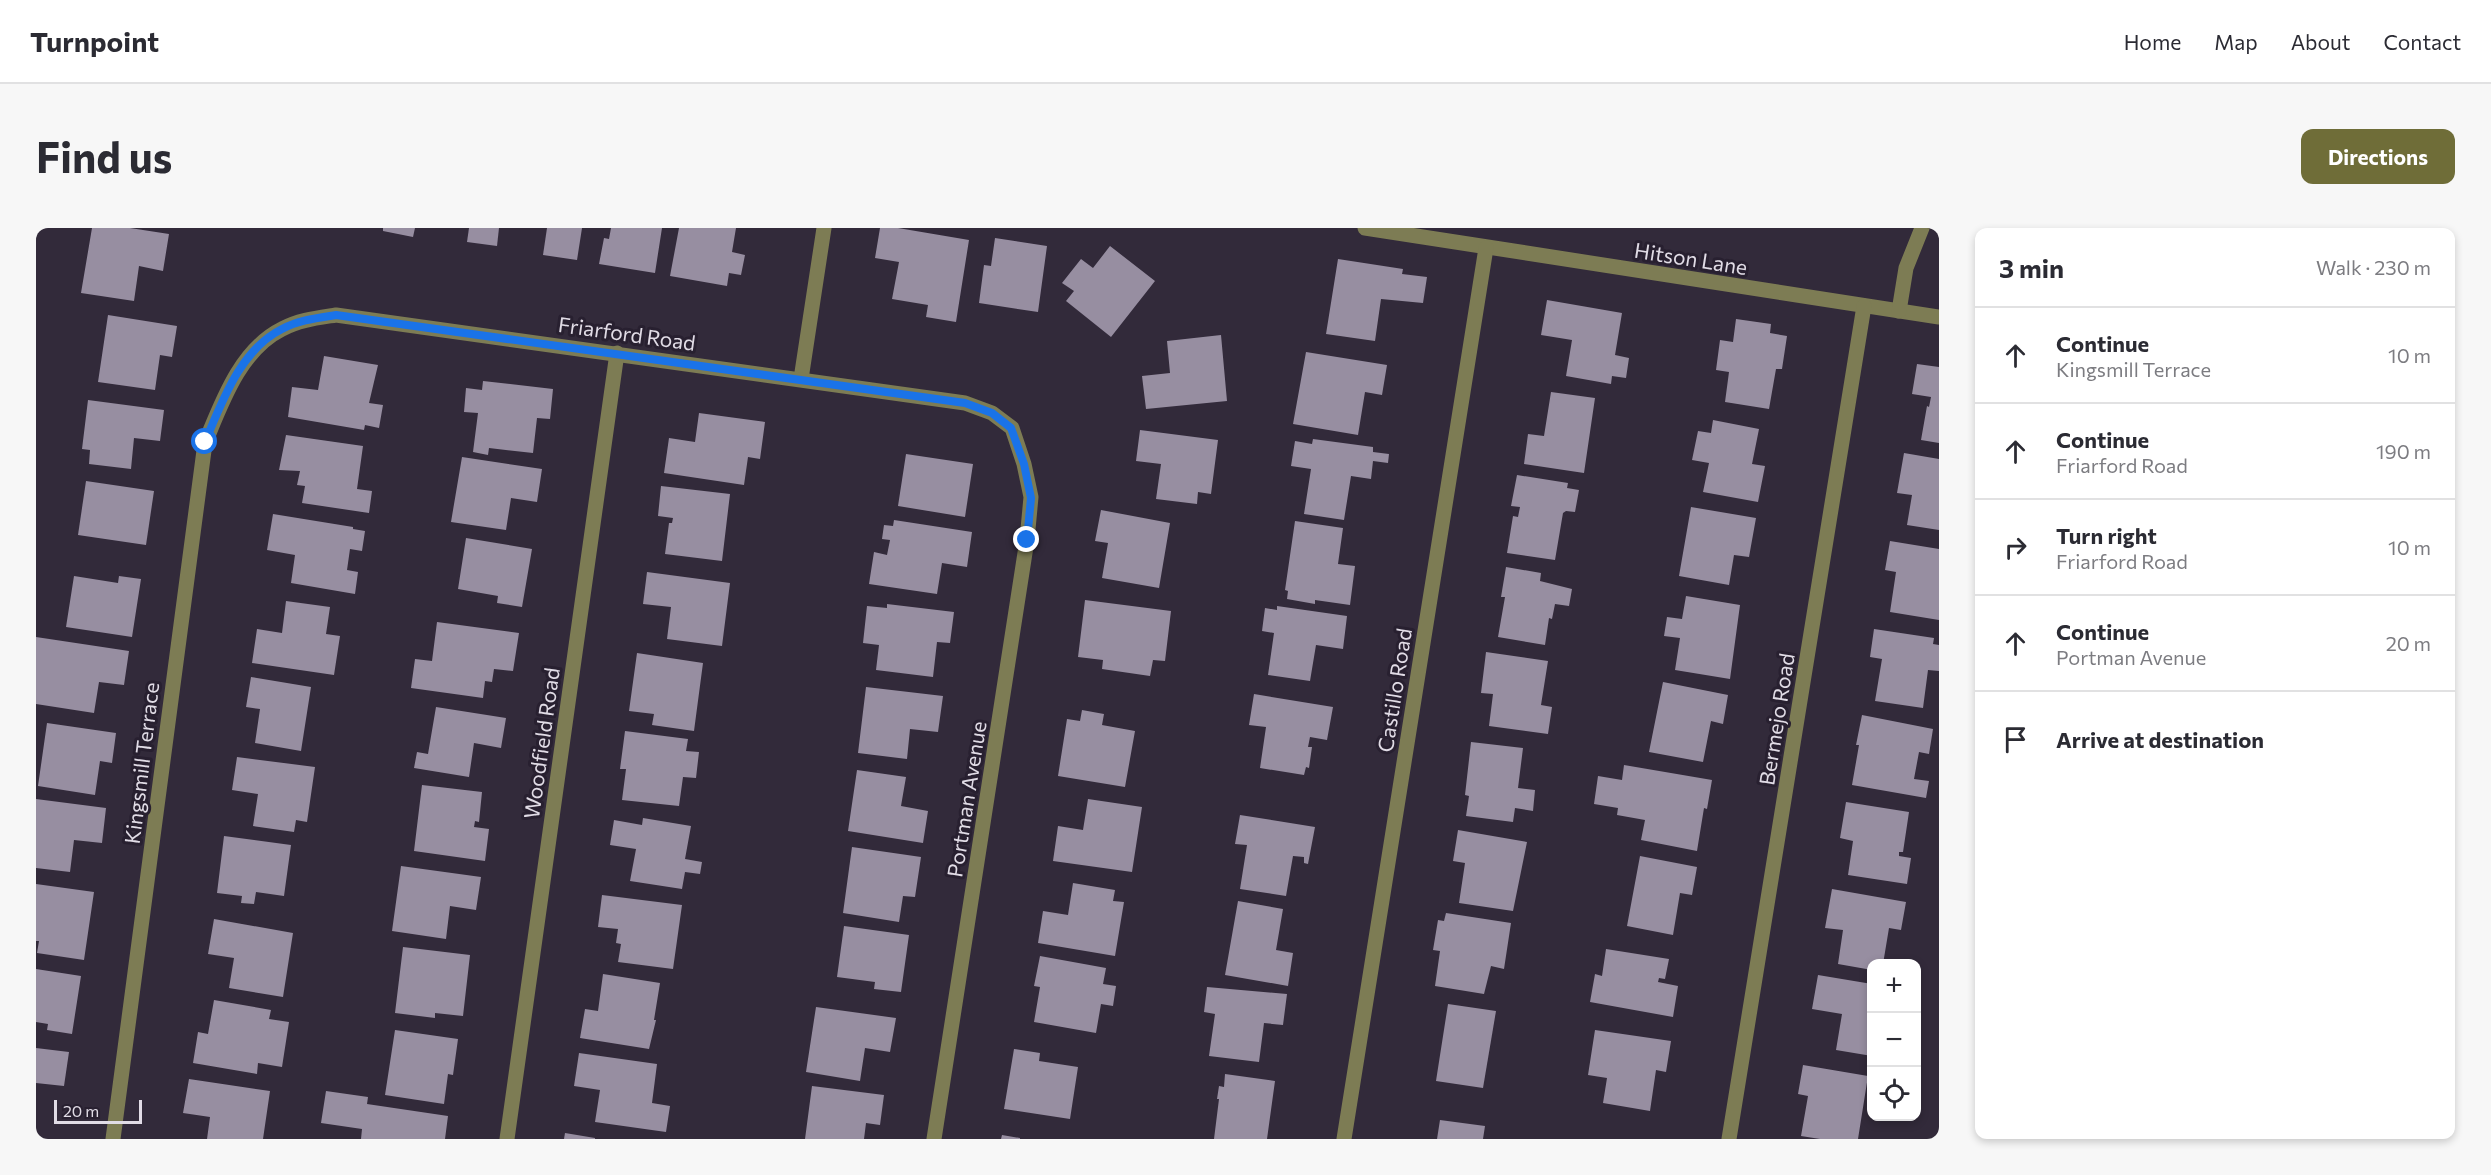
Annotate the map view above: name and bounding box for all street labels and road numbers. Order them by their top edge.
street label: Hitson Lane [1633,237,1749,279]
street label: Friarford Road [557,311,697,355]
street label: Castillo Road [1372,626,1416,754]
street label: Bermejo Road [1753,651,1799,787]
street label: Woodfield Road [518,666,564,820]
street label: Kingsmill Terrace [119,681,163,845]
street label: Portman Avenue [941,719,991,879]

